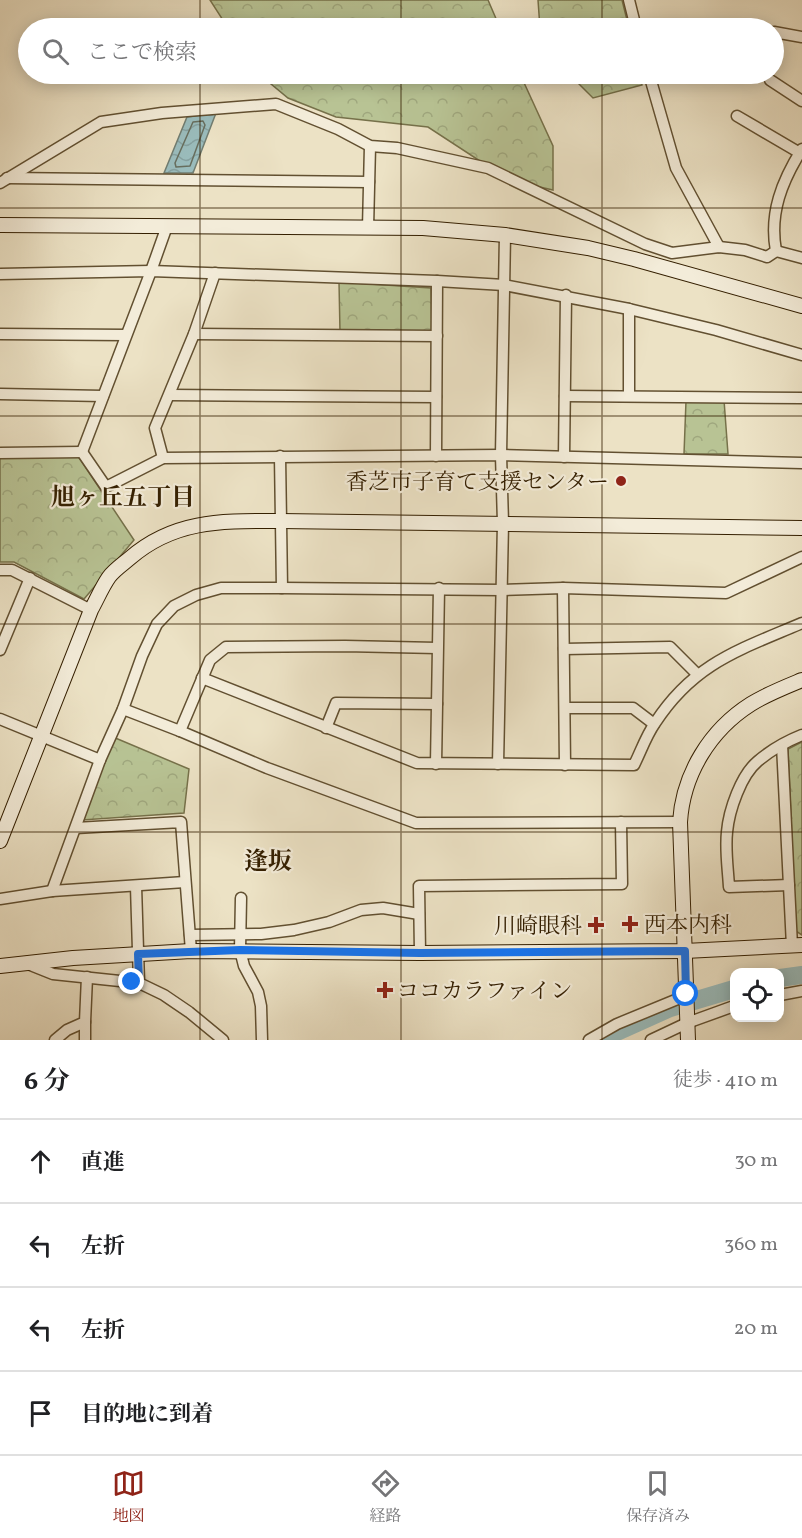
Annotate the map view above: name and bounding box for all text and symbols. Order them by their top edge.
search box [18,18,784,84]
icon: search [39,35,72,68]
text: ここで検索 [87,38,197,69]
place label: 香芝市子育て支援センター [346,468,609,499]
marker: 香芝市子育て支援センター [614,474,628,488]
district label: 旭ヶ丘五丁目 [51,482,195,516]
district label: 逢坂 [244,846,292,880]
place label: 西本内科 [644,911,732,942]
place label: 川崎眼科 [494,912,582,943]
marker: 西本内科 [621,915,639,933]
marker: 川崎眼科 [587,916,605,934]
route end [118,968,144,994]
map controls [730,968,784,1022]
button: locate [730,968,784,1022]
place label: ココカラファイン [397,977,573,1008]
route start [672,980,698,1006]
marker: ココカラファイン [378,983,392,997]
text: 6 分 [24,1064,69,1100]
text: 徒歩 · 410 m [673,1067,778,1095]
icon: ahead [24,1145,57,1178]
text: 30 m [734,1147,778,1175]
text: 直進 [81,1148,125,1179]
icon: left [24,1229,57,1262]
text: 360 m [724,1231,778,1259]
text: 左折 [81,1232,125,1263]
icon: left [24,1313,57,1346]
text: 20 m [734,1315,778,1343]
text: 左折 [81,1316,125,1347]
icon: arrive [24,1397,57,1430]
text: 目的地に到着 [81,1400,213,1431]
tab: 地図 [112,1467,145,1528]
tab: 経路 [369,1467,402,1528]
tab: 保存済み [626,1467,690,1528]

